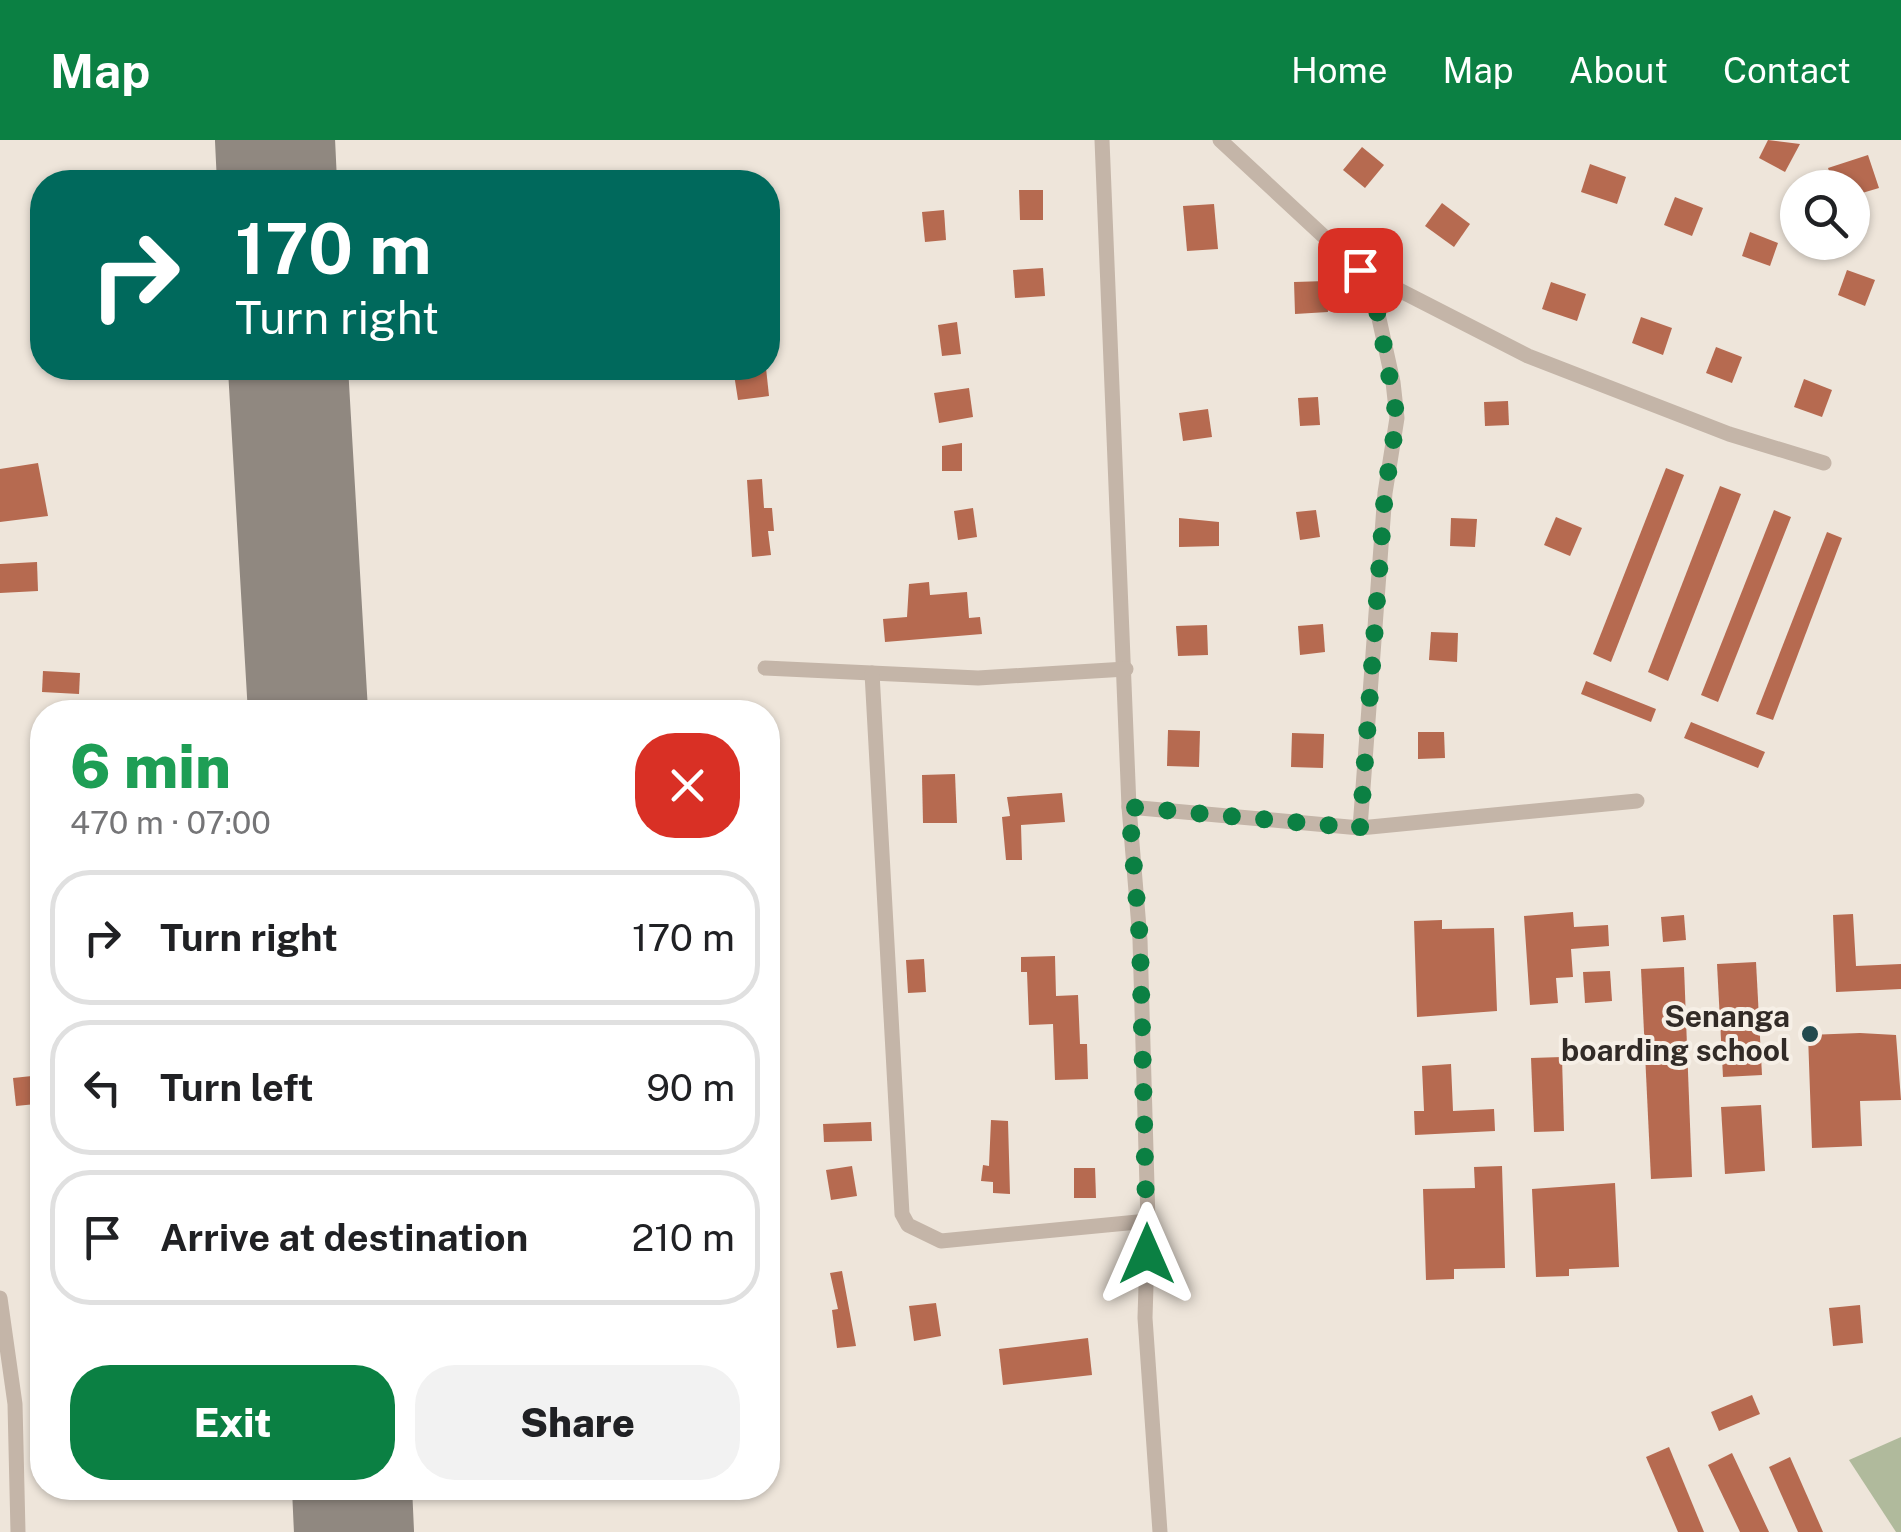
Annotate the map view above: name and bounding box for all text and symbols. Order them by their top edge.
text: Map [50,42,150,99]
text: Home [1291,50,1388,91]
text: Map [1443,50,1514,91]
text: About [1569,50,1668,91]
text: Contact [1723,50,1851,91]
map controls [1780,170,1870,260]
button: search [1780,170,1870,260]
text: 170 m [235,207,432,290]
icon: right [70,210,200,340]
pin [1318,228,1403,313]
icon: arrive [1333,243,1388,298]
text: Turn right [235,291,439,344]
text: 6 min [70,731,231,802]
button: close [635,733,740,838]
text: 470 m · 07:00 [70,804,271,841]
icon: right [75,910,130,965]
text: Turn right [160,915,338,960]
text: 170 m [632,915,735,960]
place label: Senanga boarding school [1561,998,1790,1068]
marker: Senanga boarding school [1799,1023,1821,1045]
icon: left [75,1060,130,1115]
text: Turn left [160,1065,314,1110]
text: 90 m [646,1065,735,1110]
position arrow [1095,1202,1199,1306]
icon: arrive [75,1210,130,1265]
text: Arrive at destination [160,1215,528,1260]
text: 210 m [632,1215,735,1260]
button: Exit [70,1365,395,1480]
button: Share [415,1365,740,1480]

